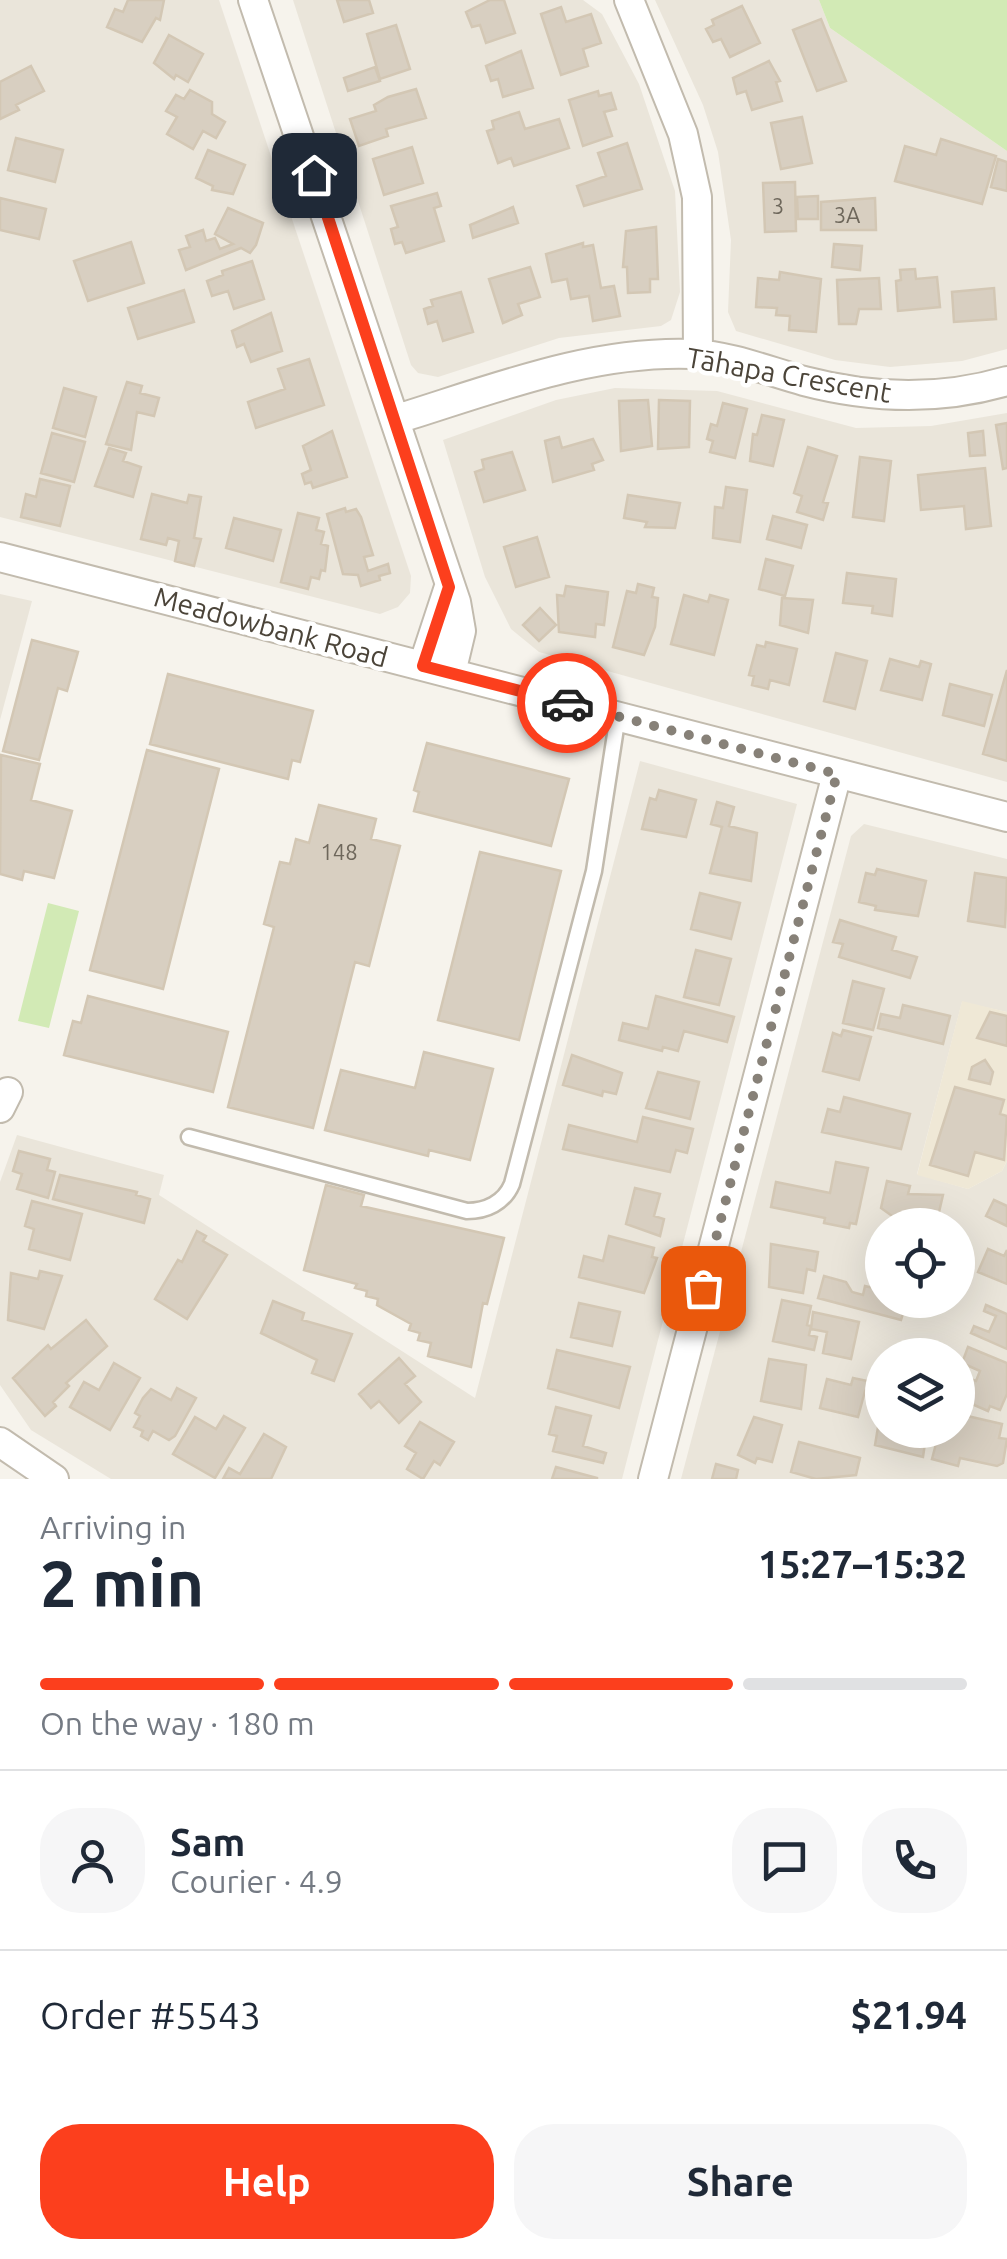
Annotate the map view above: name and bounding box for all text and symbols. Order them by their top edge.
pin [272,133,357,218]
icon: home [287,148,342,203]
house number: 3 [772,193,784,218]
house number: 3A [834,202,861,227]
street label: Tāhapa Crescent [684,341,894,408]
street label: Meadowbank Road [151,580,391,673]
courier [517,653,617,753]
icon: car [540,676,595,731]
house number: 148 [320,839,358,864]
map controls [865,1208,975,1448]
button: locate [865,1208,975,1318]
pin [661,1246,746,1331]
icon: bag [676,1261,731,1316]
button: layers [865,1338,975,1448]
text: Arriving in [40,1509,186,1545]
text: 15:27–15:32 [758,1543,967,1585]
text: 2 min [40,1546,204,1619]
text: On the way · 180 m [40,1705,315,1741]
button: person [40,1808,145,1913]
button: chat [732,1808,837,1913]
button: phone [862,1808,967,1913]
text: Sam [170,1821,245,1863]
text: Courier · 4.9 [170,1863,343,1899]
text: Order #5543 [40,1994,261,2036]
text: $21.94 [850,1994,967,2036]
button: Help [40,2124,494,2239]
button: Share [514,2124,967,2239]

